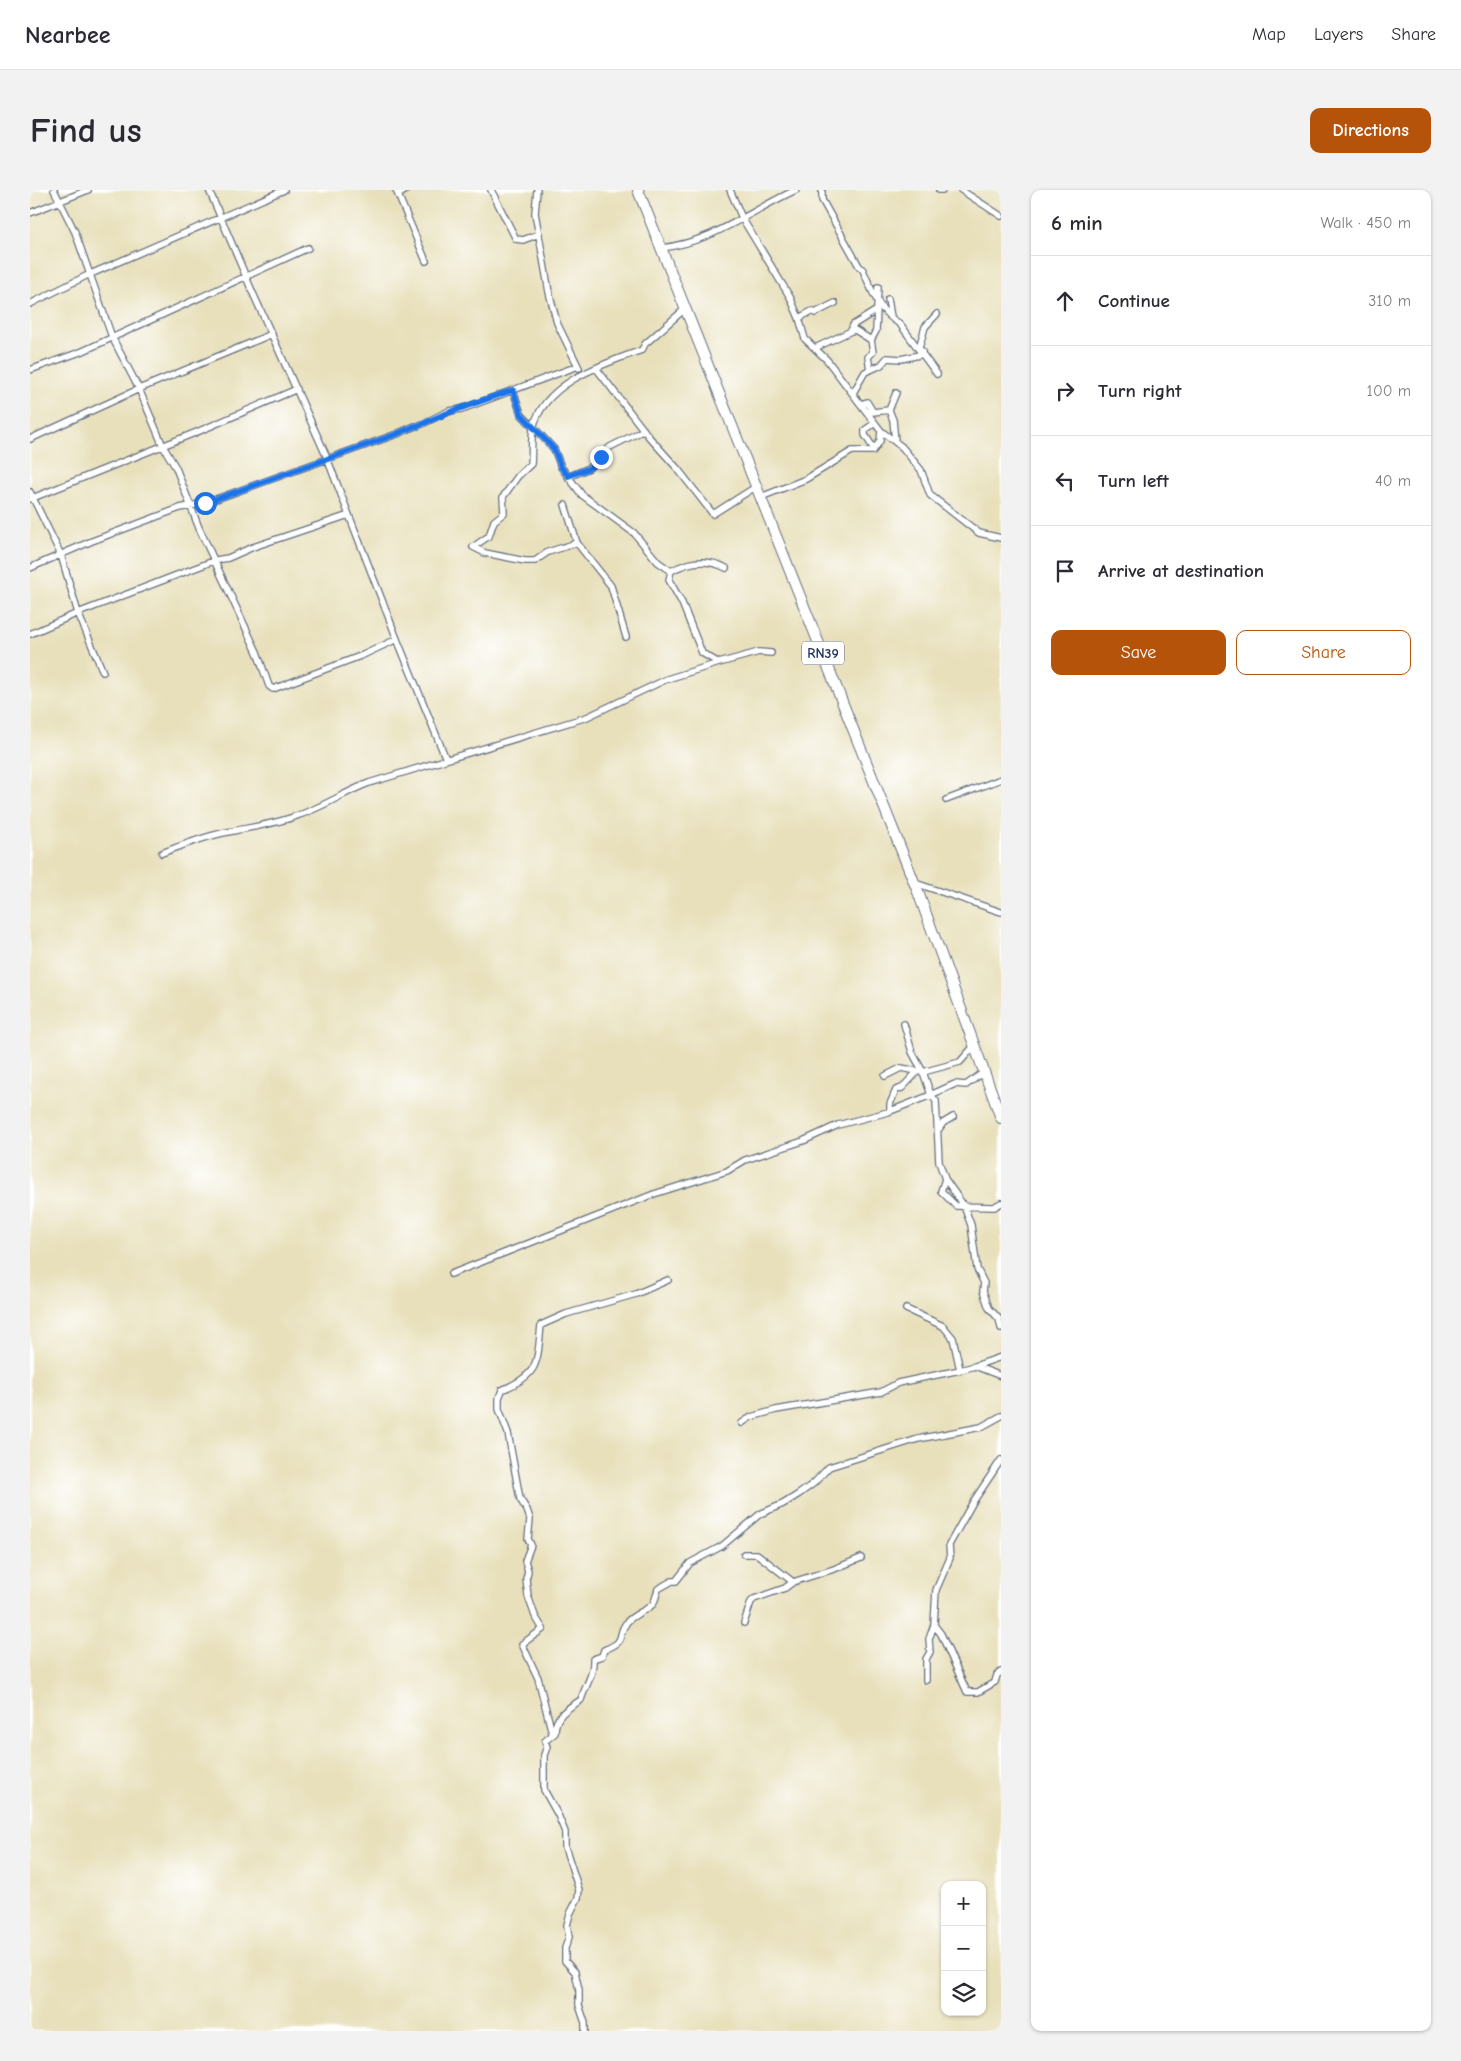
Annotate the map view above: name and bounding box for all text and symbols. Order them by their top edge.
text: Nearbee [25,21,110,49]
text: Map [1252,24,1286,45]
text: Layers [1314,24,1363,45]
text: Share [1391,24,1436,45]
button: Directions [1310,108,1431,153]
text: Find us [30,110,142,151]
text: 6 min [1051,211,1103,235]
text: Walk · 450 m [1320,214,1411,232]
icon: ahead [1051,287,1079,315]
text: Continue [1098,290,1170,312]
text: 310 m [1368,292,1411,310]
icon: right [1051,377,1079,405]
text: Turn right [1098,380,1182,402]
text: 100 m [1367,382,1411,400]
route end [590,446,613,469]
icon: left [1051,467,1079,495]
text: Turn left [1098,470,1169,492]
text: 40 m [1375,472,1411,490]
route start [194,492,217,515]
icon: arrive [1051,557,1079,585]
text: Arrive at destination [1098,560,1264,582]
button: Save [1051,630,1226,675]
button: Share [1236,630,1411,675]
road number: RN39 [802,642,844,664]
map controls [941,1881,986,2016]
button: + [941,1881,986,1926]
button: − [941,1926,986,1971]
button: layers [941,1971,986,2016]

